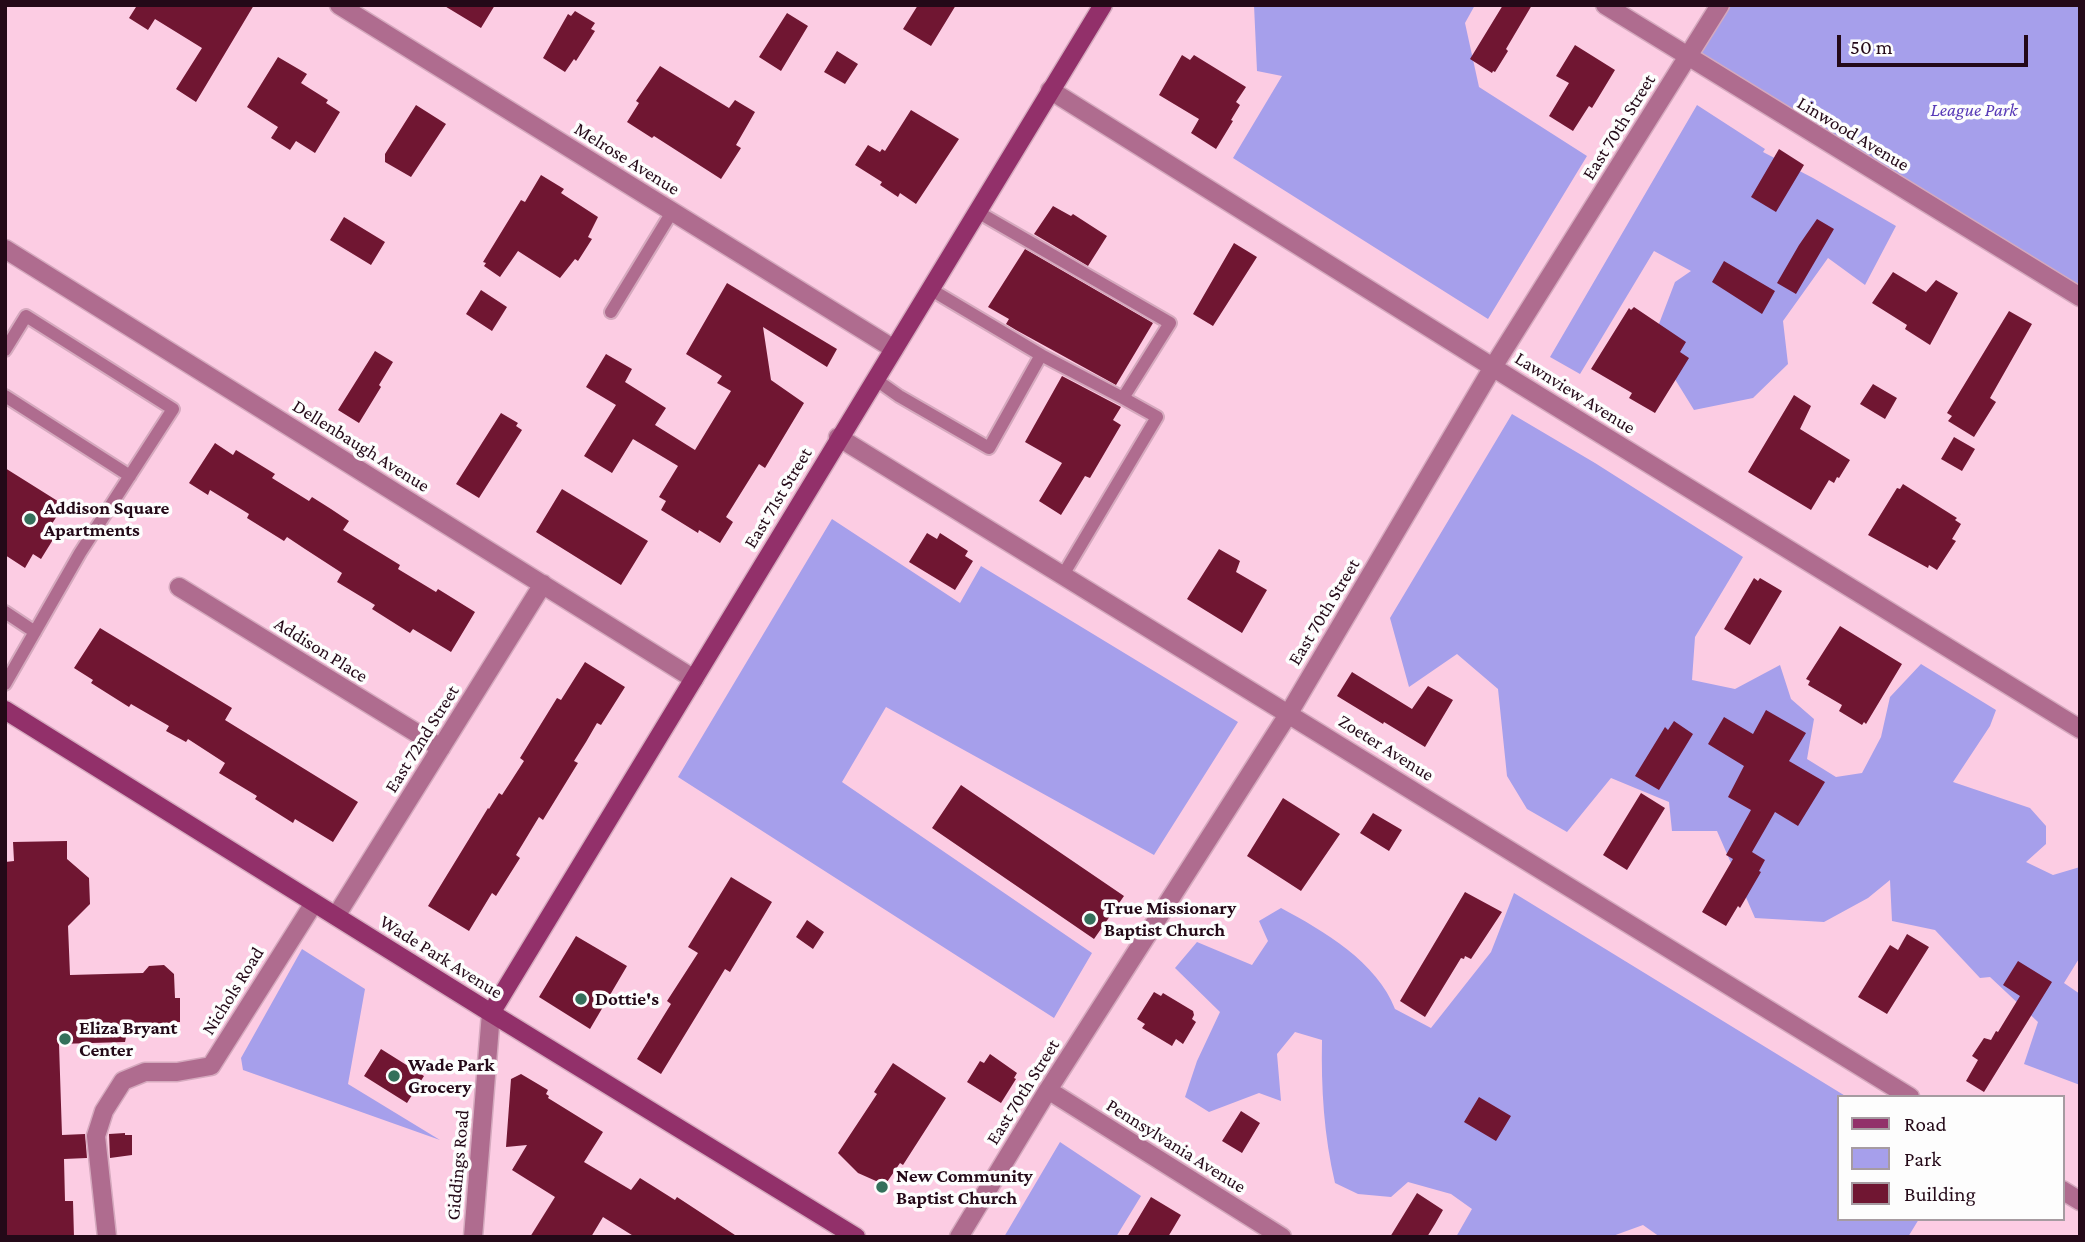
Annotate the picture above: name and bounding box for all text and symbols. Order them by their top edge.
scale bar [1840,21,2031,65]
text: 50 m [1850,35,1893,59]
street label: East 70th Street [1577,70,1661,184]
street label: Linwood Avenue [1793,92,1913,176]
park label: League Park [1930,99,2018,121]
street label: Melrose Avenue [570,117,684,201]
street label: Lawnview Avenue [1510,347,1640,439]
street label: Dellenbaugh Avenue [288,395,434,497]
street label: East 71st Street [739,444,817,552]
place label: Addison Square Apartments [44,497,169,541]
marker: Addison Square Apartments [22,511,38,527]
street label: East 70th Street [1283,555,1365,669]
street label: Addison Place [270,612,372,688]
street label: East 72nd Street [380,681,464,797]
street label: Zoeter Avenue [1334,710,1438,786]
place label: True Missionary Baptist Church [1104,897,1236,941]
street label: Wade Park Avenue [375,910,507,1004]
marker: True Missionary Baptist Church [1082,911,1098,927]
street label: Nichols Road [197,943,269,1039]
place label: Dottie's [595,988,659,1010]
marker: Dottie's [573,991,589,1007]
place label: Eliza Bryant Center [79,1017,177,1061]
marker: Eliza Bryant Center [57,1031,73,1047]
street label: East 70th Street [981,1035,1065,1149]
place label: Wade Park Grocery [408,1054,495,1098]
marker: Wade Park Grocery [386,1068,402,1084]
street label: Pennsylvania Avenue [1102,1094,1250,1198]
legend [1836,1095,2064,1221]
street label: Giddings Road [442,1109,474,1221]
text: Road [1904,1112,1947,1136]
text: Park [1904,1147,1941,1171]
place label: New Community Baptist Church [896,1165,1033,1209]
marker: New Community Baptist Church [874,1179,890,1195]
text: Building [1904,1182,1976,1206]

